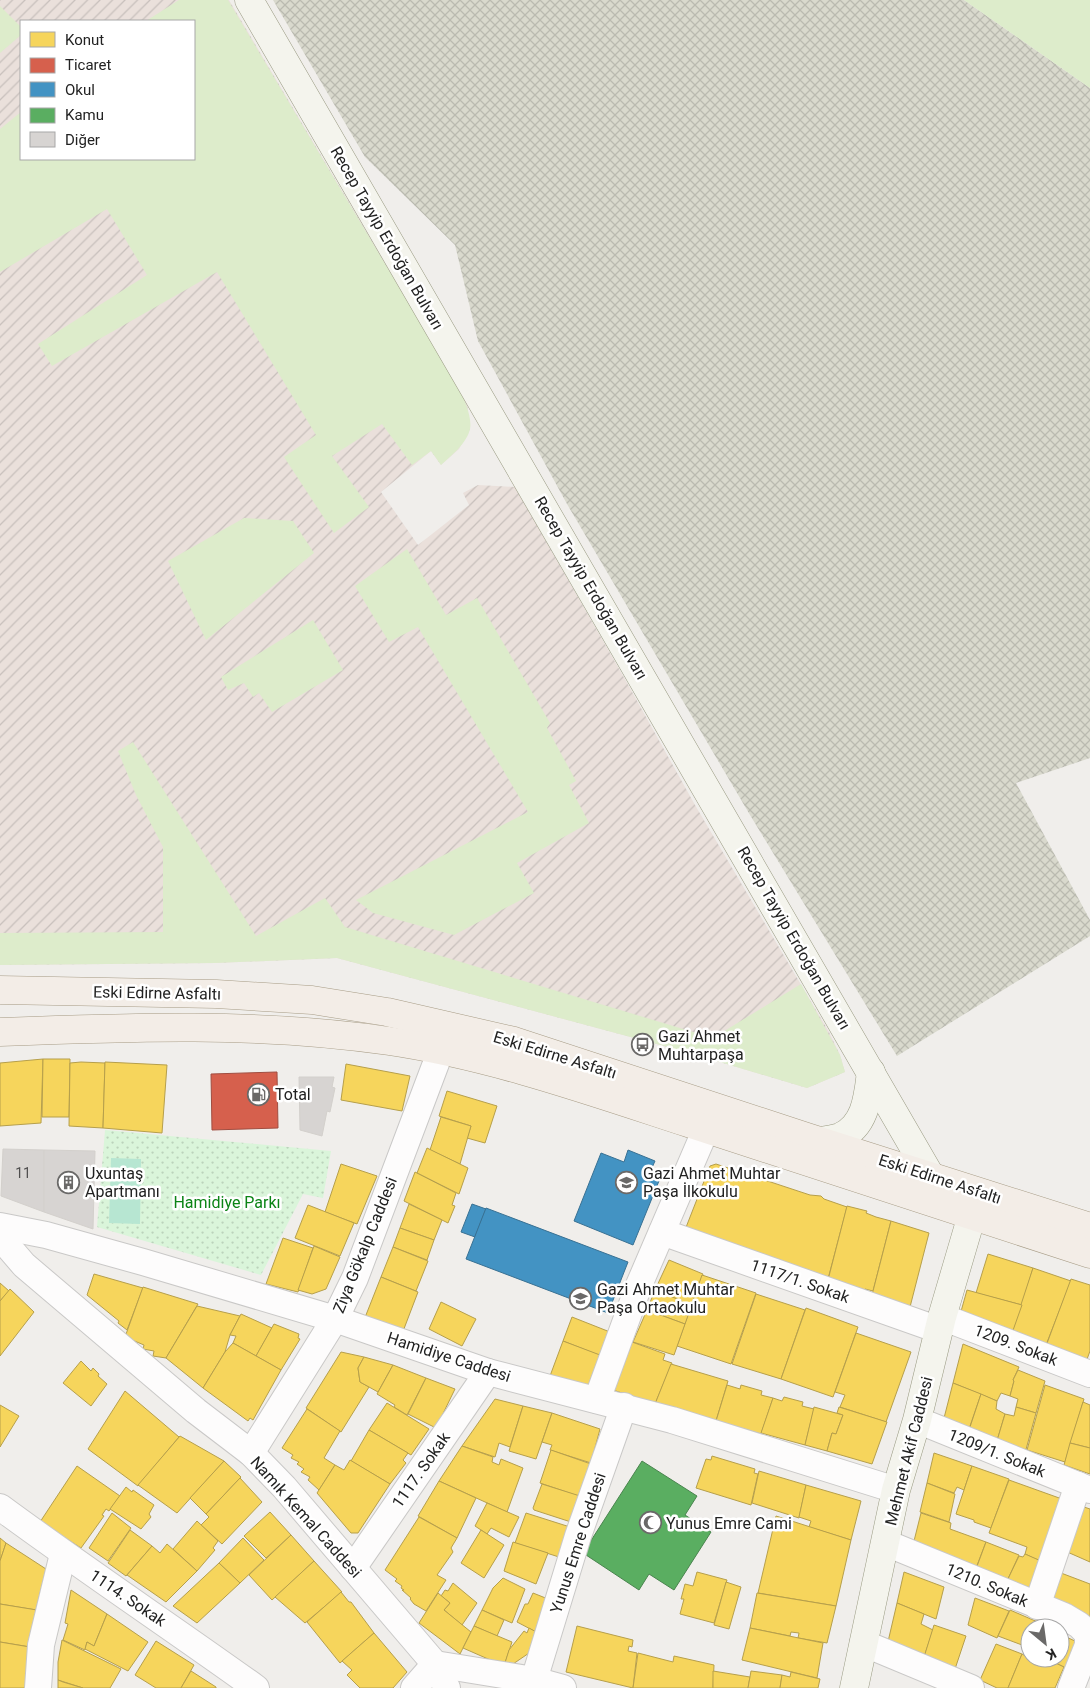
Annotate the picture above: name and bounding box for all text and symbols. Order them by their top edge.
legend [20,20,195,160]
text: Konut [65,31,104,49]
text: Ticaret [65,56,112,74]
text: Okul [65,81,95,99]
text: Kamu [65,106,104,124]
text: Diğer [65,131,100,149]
street label: Recep Tayyip Erdoğan Bulvarı [327,143,447,333]
street label: Recep Tayyip Erdoğan Bulvarı [531,493,651,683]
street label: Recep Tayyip Erdoğan Bulvarı [734,843,854,1033]
street label: Eski Edirne Asfaltı [93,982,221,1004]
street label: Eski Edirne Asfaltı [491,1027,619,1083]
place label: Gazi Ahmet Muhtarpaşa [658,1027,744,1064]
bus stop icon: Gazi Ahmet Muhtarpaşa [630,1033,654,1057]
fuel station icon: Total [247,1082,271,1106]
place label: Total [275,1085,311,1104]
street label: Eski Edirne Asfaltı [876,1150,1004,1208]
place label: Uxuntaş Apartmanı [85,1164,160,1201]
place label: Gazi Ahmet Muhtar Paşa İlkokulu [643,1164,781,1201]
house number: 11 [15,1165,31,1181]
building icon: Uxuntaş Apartmanı [57,1170,81,1194]
school or university icon: Gazi Ahmet Muhtar Paşa İlkokulu [615,1170,639,1194]
street label: Ziya Gökalp Caddesi [329,1174,401,1316]
park label: Hamidiye Parkı [173,1193,281,1212]
street label: 1117/1. Sokak [748,1255,853,1307]
place label: Gazi Ahmet Muhtar Paşa Ortaokulu [597,1280,735,1317]
school or university icon: Gazi Ahmet Muhtar Paşa Ortaokulu [569,1286,593,1310]
street label: 1209. Sokak [972,1320,1061,1370]
street label: Hamidiye Caddesi [385,1328,513,1386]
street label: Mehmet Akif Caddesi [881,1375,937,1527]
street label: 1209/1. Sokak [946,1425,1049,1481]
street label: 1117. Sokak [388,1428,454,1511]
street label: Namık Kemal Caddesi [246,1452,366,1582]
street label: Yunus Emre Caddesi [546,1470,610,1616]
mosque icon: Yunus Emre Cami [638,1511,662,1535]
place label: Yunus Emre Cami [666,1514,792,1533]
street label: 1210. Sokak [943,1559,1032,1611]
street label: 1114. Sokak [86,1566,170,1631]
north arrow [1020,1618,1070,1668]
text: K [1043,1645,1059,1664]

